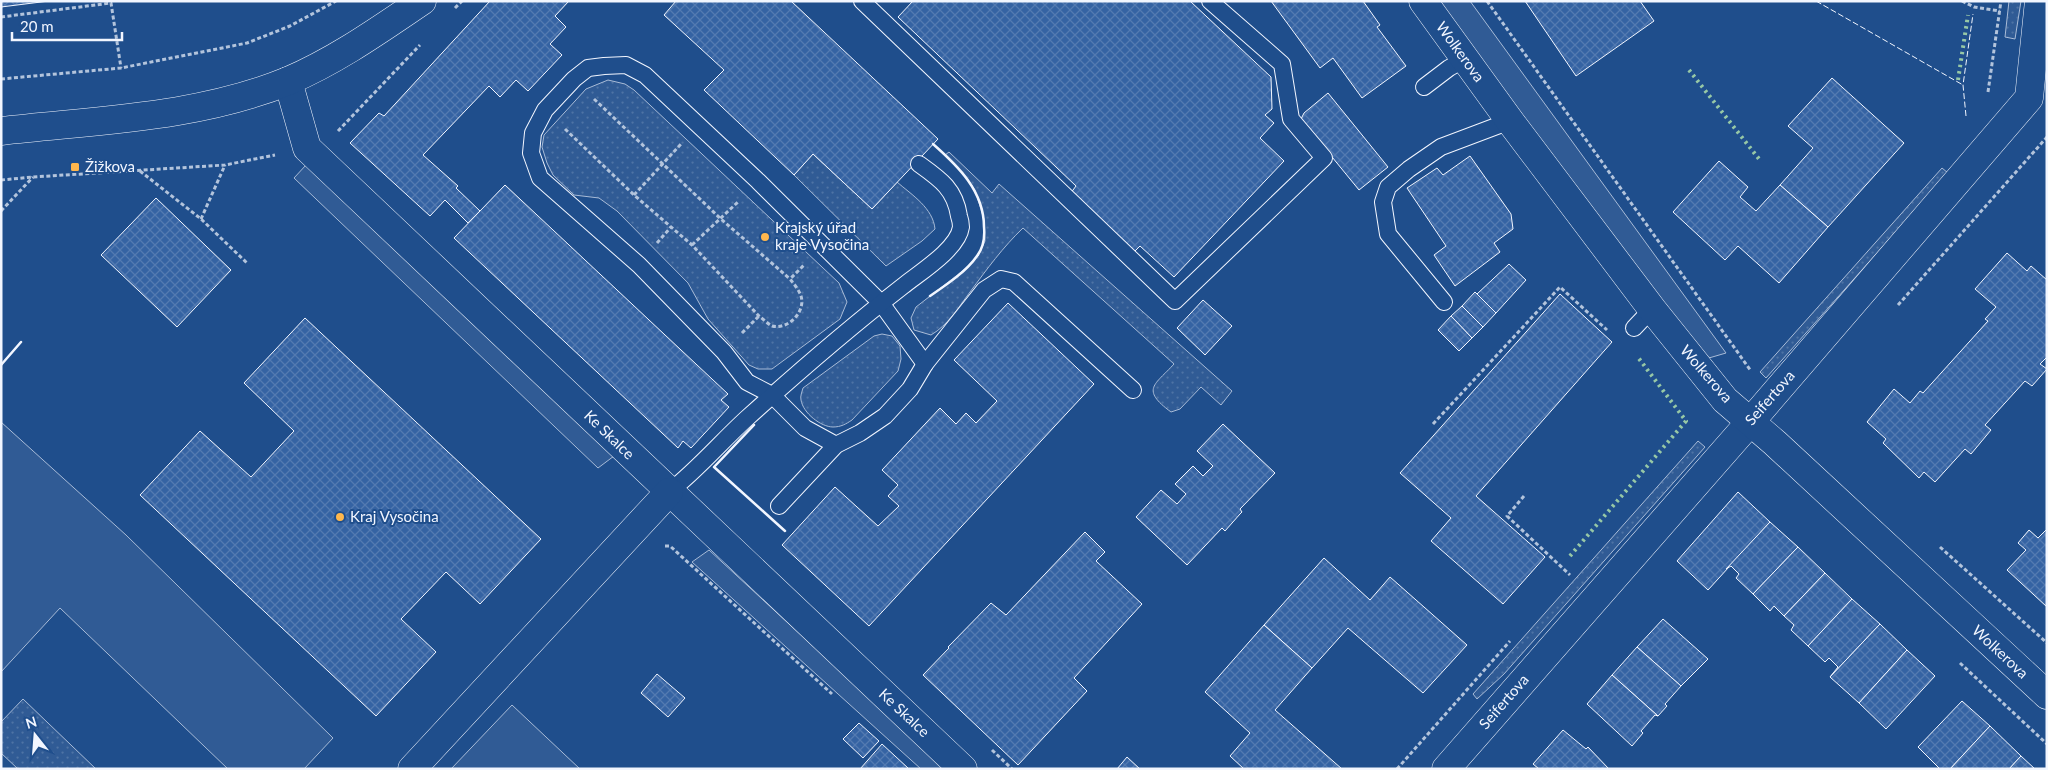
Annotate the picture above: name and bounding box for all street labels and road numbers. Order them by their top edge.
street label: Wolkerova [1433,18,1489,85]
street label: Wolkerova [1677,341,1737,406]
street label: Seifertova [1741,366,1798,428]
street label: Ke Skalce [581,406,639,463]
street label: Wolkerova [1969,621,2033,682]
street label: Seifertova [1475,670,1532,732]
street label: Ke Skalce [876,684,934,740]

